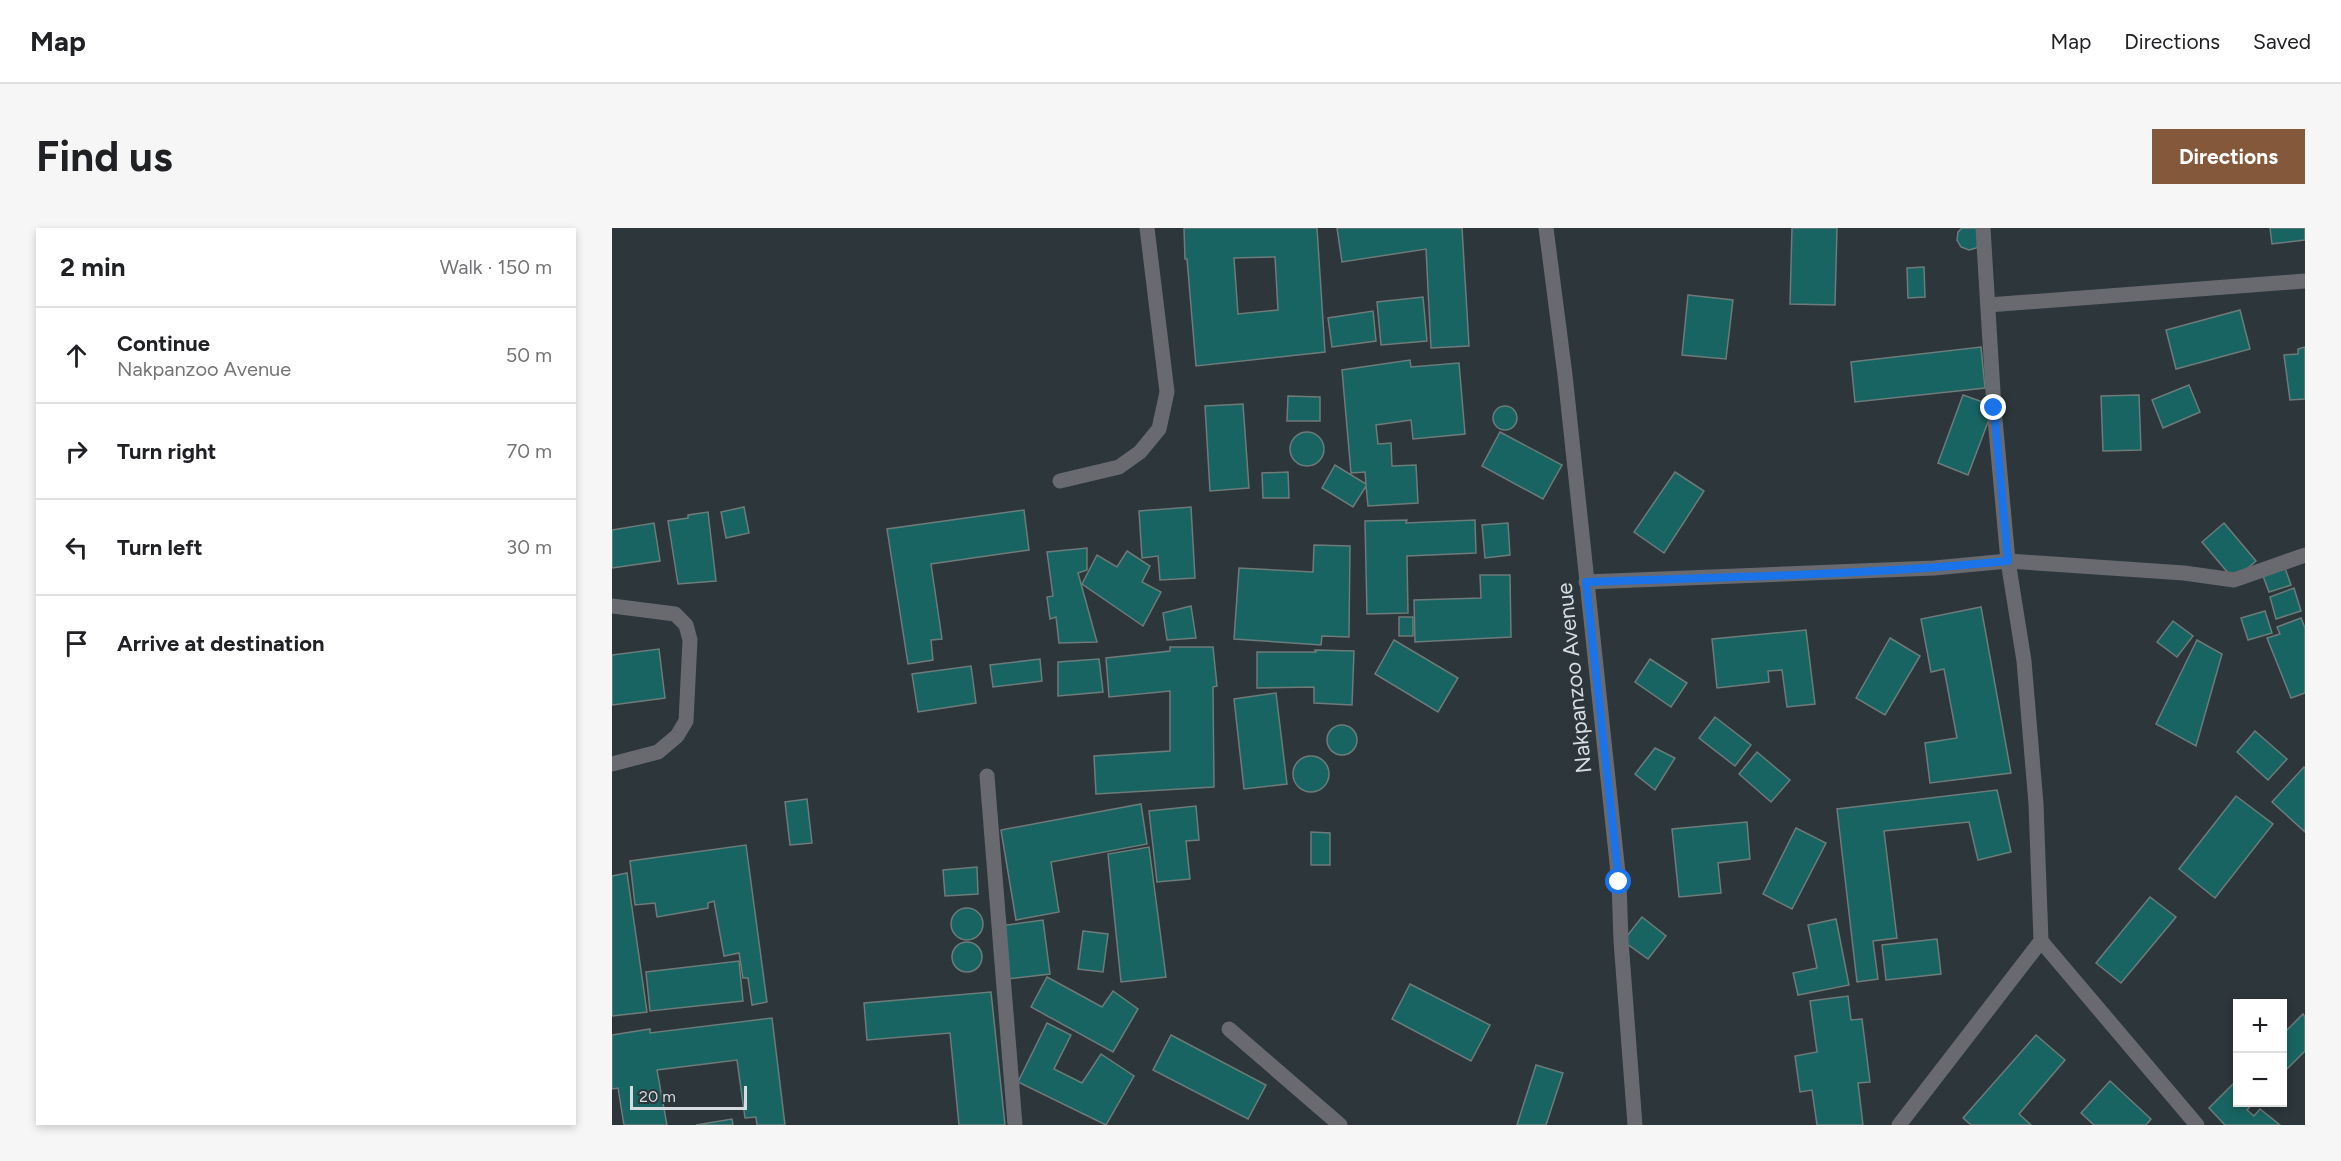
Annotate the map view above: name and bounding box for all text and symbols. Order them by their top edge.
text: Map [30,24,86,58]
text: Map [2050,29,2091,54]
text: Directions [2124,29,2220,54]
text: Saved [2253,29,2311,54]
button: Directions [2152,129,2305,184]
text: Find us [36,131,173,182]
text: 2 min [60,251,126,283]
text: Walk · 150 m [440,255,552,279]
text: Continue [117,330,210,357]
icon: ahead [60,339,93,372]
text: 50 m [506,343,552,367]
text: Nakpanzoo Avenue [117,357,291,381]
route end [1980,394,2006,420]
icon: right [60,435,93,468]
text: Turn right [117,438,216,465]
text: 70 m [506,439,552,463]
icon: left [60,531,93,564]
text: Turn left [117,534,203,561]
text: 30 m [506,535,552,559]
street label: Nakpanzoo Avenue [1551,581,1597,775]
icon: arrive [60,627,93,660]
text: Arrive at destination [117,630,325,657]
route start [1605,868,1631,894]
map controls [2233,999,2287,1107]
button: + [2233,999,2287,1053]
button: − [2233,1053,2287,1107]
scale bar [630,1083,747,1110]
text: 20 m [639,1087,676,1106]

